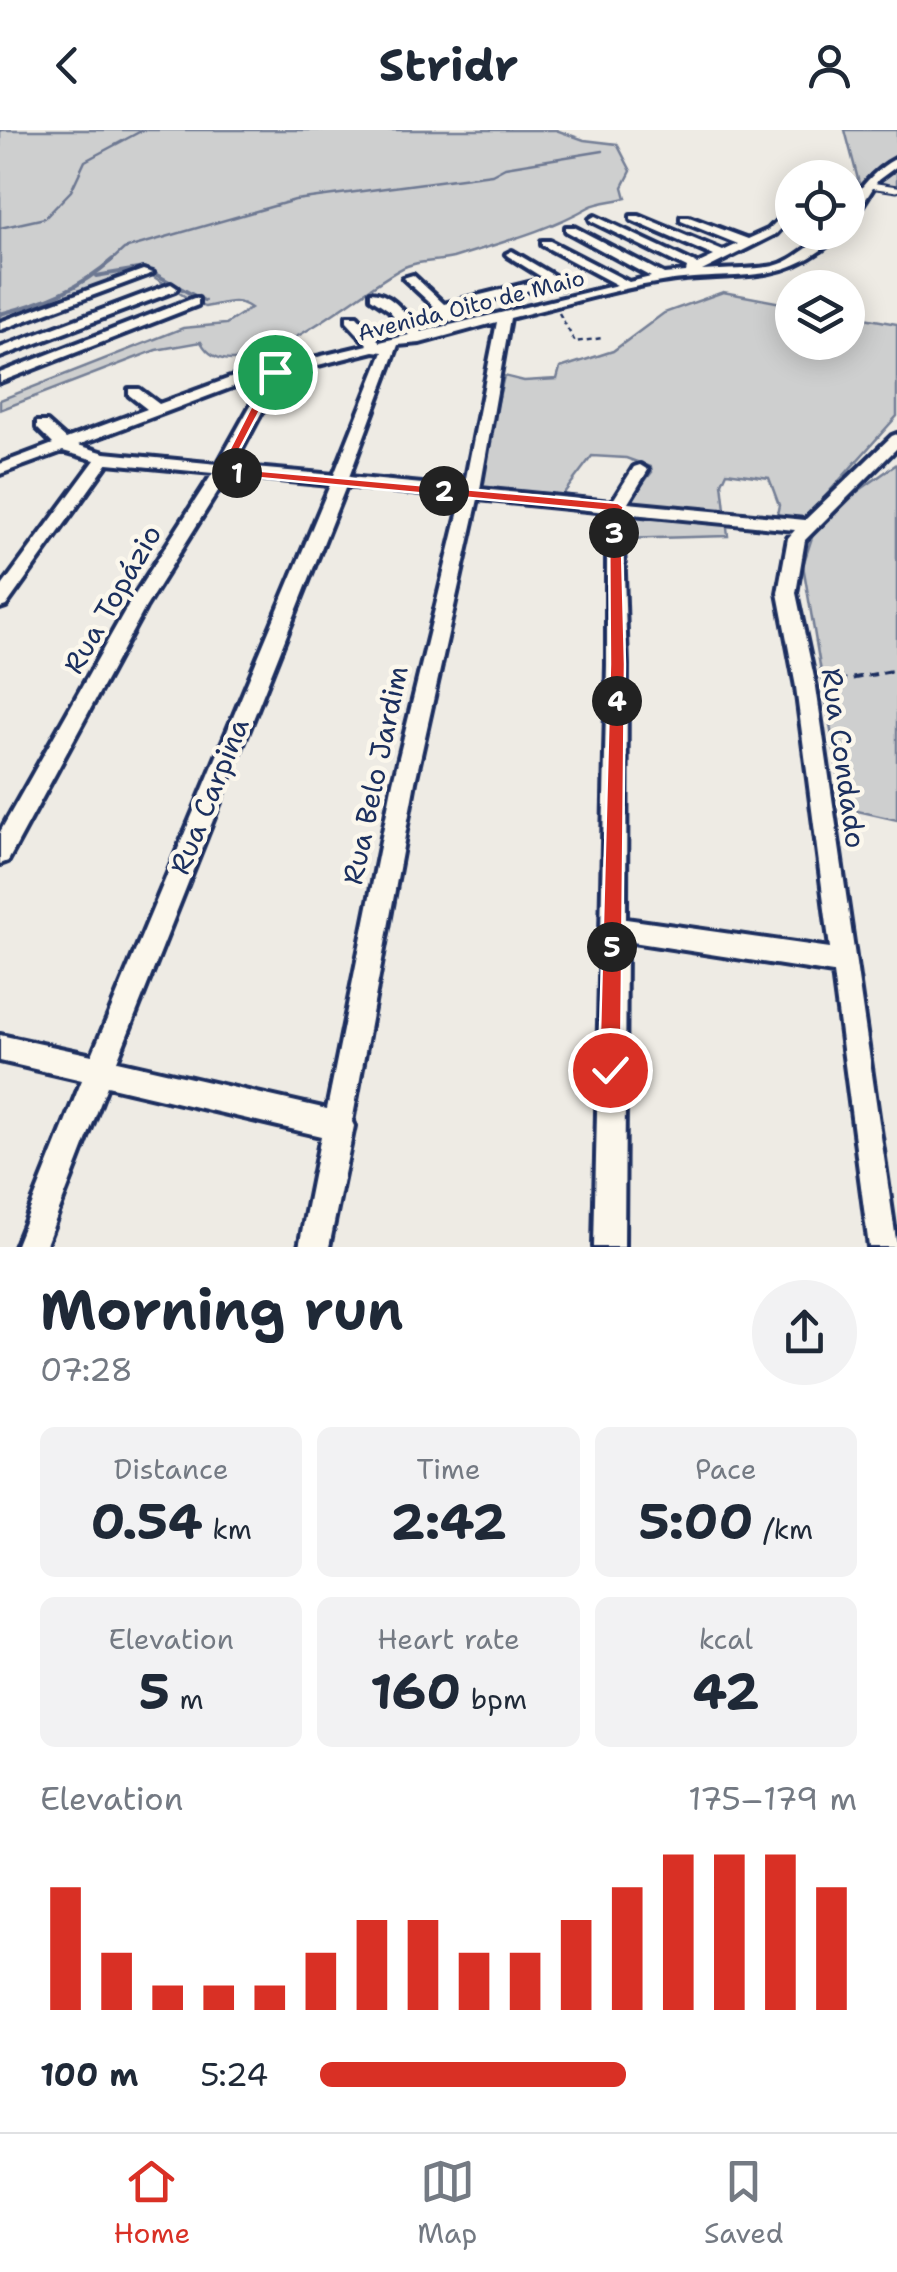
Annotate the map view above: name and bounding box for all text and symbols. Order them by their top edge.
text: Stridr [379,35,518,95]
icon: back [40,38,95,93]
icon: person [802,38,857,93]
map controls [775,160,865,360]
button: locate [775,160,865,250]
street label: Avenida Oito de Maio [355,263,588,348]
button: layers [775,270,865,360]
pin [233,330,318,415]
icon: arrive [248,345,303,400]
pin: 1 [212,448,262,498]
text: 1 [231,454,243,492]
pin: 2 [419,466,469,516]
text: 2 [434,472,454,510]
pin: 3 [589,508,639,558]
text: 3 [604,514,624,552]
street label: Rua Topázio [54,518,170,680]
street label: Rua Belo Jardim [333,662,417,888]
street label: Rua Condado [813,666,875,850]
pin: 4 [592,676,642,726]
text: 4 [607,682,627,720]
street label: Rua Carpina [160,712,258,880]
pin: 5 [587,922,637,972]
text: 5 [603,928,621,966]
pin [568,1028,653,1113]
icon: check [583,1043,638,1098]
text: Morning run [40,1273,404,1347]
button: share [752,1280,857,1385]
text: 07:28 [40,1348,133,1391]
text: Distance [114,1450,229,1488]
text: Time [416,1450,481,1488]
text: Pace [695,1450,757,1488]
text: 0.54 [90,1488,203,1555]
text: 2:42 [390,1488,507,1555]
text: 5:00 [639,1488,754,1555]
text: km [203,1510,252,1548]
text: /km [754,1510,813,1548]
text: Elevation [109,1620,234,1658]
text: Heart rate [377,1620,520,1658]
text: kcal [699,1620,753,1658]
text: 5 [139,1658,170,1725]
text: 160 [370,1658,461,1725]
text: 42 [692,1658,759,1725]
text: m [170,1680,204,1718]
text: bpm [461,1680,527,1718]
text: Elevation [40,1777,183,1820]
text: 175–179 m [688,1777,857,1820]
text: 100 m [40,2053,139,2096]
text: 5:24 [200,2053,268,2096]
tab: Home [113,2154,190,2252]
tab: Map [417,2154,477,2252]
tab: Saved [704,2154,784,2252]

